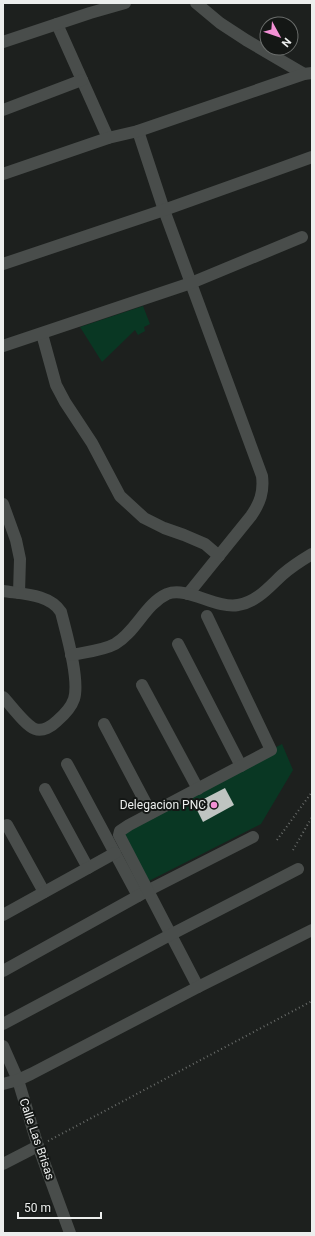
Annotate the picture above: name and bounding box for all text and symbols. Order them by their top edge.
north arrow [259,16,299,56]
text: N [279,35,294,49]
place label: Delegacion PNC [120,798,206,812]
marker: Delegacion PNC [209,800,219,810]
street label: Calle Las Brisas [17,1097,57,1181]
scale bar [18,1194,101,1220]
text: 50 m [24,1201,51,1215]

